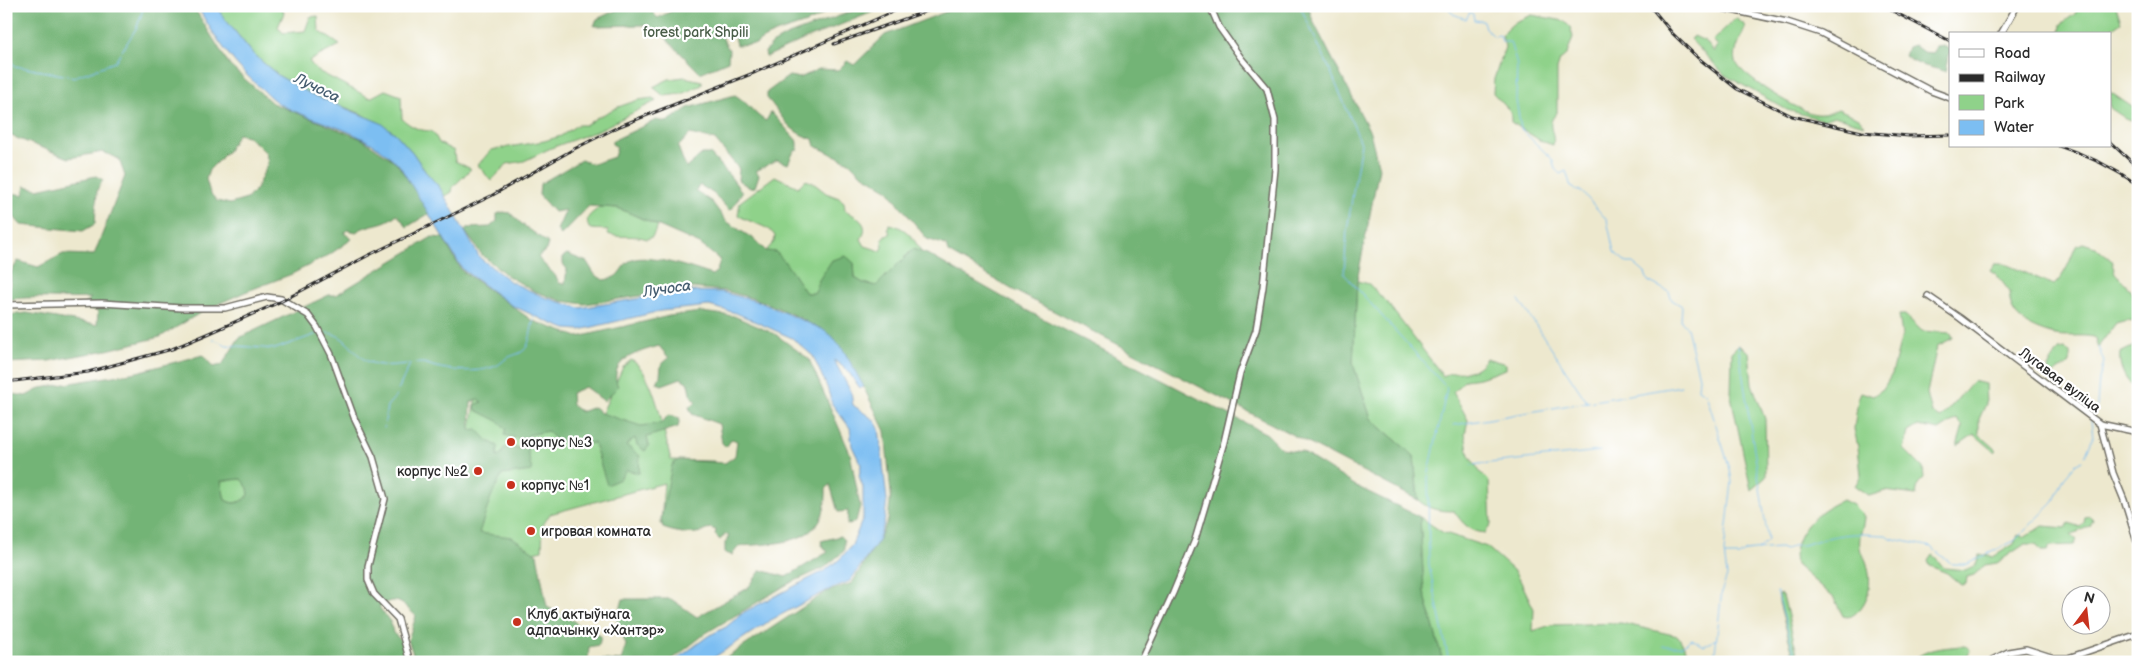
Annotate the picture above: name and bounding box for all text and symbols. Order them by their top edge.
park label: forest park Shpili [643,24,749,41]
legend [1949,32,2112,148]
text: Road [1994,44,2030,63]
water label: Лучоса [290,68,343,107]
text: Railway [1994,68,2045,87]
text: Park [1994,94,2025,113]
text: Water [1994,118,2034,137]
water label: Лучоса [641,276,692,302]
street label: Лугавая вуліца [2015,343,2105,417]
place label: корпус №3 [521,434,592,451]
marker: корпус №3 [505,436,517,448]
place label: корпус №2 [397,463,469,480]
marker: корпус №2 [472,465,484,477]
place label: корпус №1 [521,477,589,494]
marker: корпус №1 [505,479,517,491]
place label: игровая комната [541,523,652,540]
marker: игровая комната [525,525,537,537]
north arrow [2062,586,2112,636]
text: N [2082,588,2097,607]
place label: Клуб актыўнага адпачынку «Хантэр» [527,606,665,639]
marker: Клуб актыўнага адпачынку «Хантэр» [511,616,523,628]

